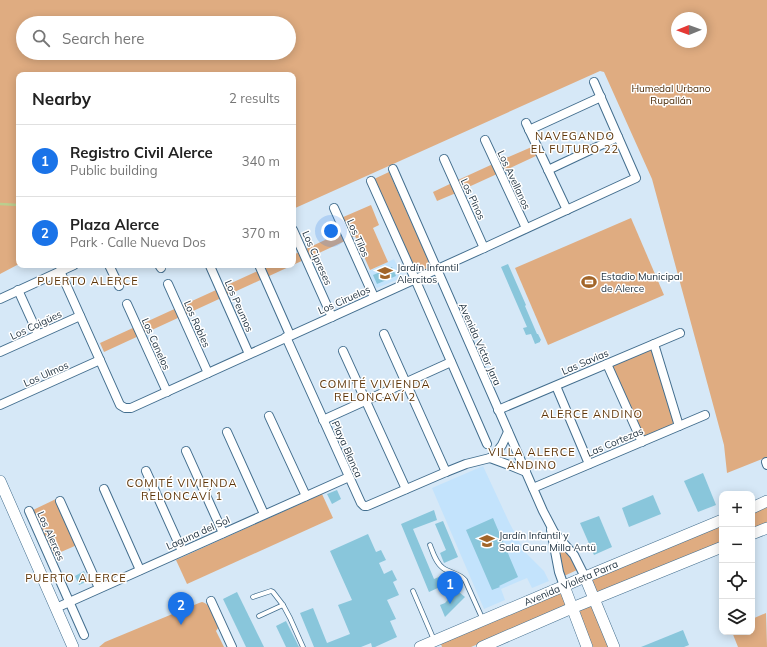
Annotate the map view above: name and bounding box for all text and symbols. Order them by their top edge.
north arrow [671,12,707,48]
search box [16,16,296,60]
icon: search [30,27,52,49]
text: Search here [62,29,144,48]
park label: Humedal Urbano Rupallán [631,82,711,107]
text: Nearby [32,88,91,109]
text: 2 results [229,90,280,106]
district label: NAVEGANDO EL FUTURO 22 [531,129,619,156]
text: Registro Civil Alerce [70,143,213,162]
street label: Los Avellanos [495,148,533,212]
text: 1 [41,153,49,169]
text: 340 m [242,153,280,169]
text: Public building [70,162,158,178]
street label: Los Pinos [458,176,488,222]
text: Plaza Alerce [70,215,159,234]
street label: Los Tilos [344,217,372,259]
your location [321,221,341,241]
text: 2 [41,225,49,241]
text: 370 m [242,225,280,241]
street label: Los Cipreses [299,229,335,287]
text: Park · Calle Nueva Dos [70,234,206,250]
place label: Jardín Infantil Alercitos [397,261,459,286]
school or university icon: Jardín Infantil Alercitos [376,264,394,282]
place label: Estadio Municipal de Alerce [601,270,682,295]
sports icon: Estadio Municipal de Alerce [580,273,598,291]
district label: PUERTO ALERCE [37,274,139,288]
street label: Los Peumos [222,278,256,334]
street label: Los Ciruelos [316,283,372,317]
street label: Los Robles [181,299,213,350]
street label: Avenida Víctor Jara [456,301,504,387]
street label: Los Coigües [8,307,64,343]
street label: Los Canelos [139,316,173,372]
street label: Las Savias [560,346,611,378]
street label: Los Ulmos [22,358,71,390]
district label: COMITÉ VIVIENDA RELONCAVÍ 2 [320,377,430,404]
district label: ALERCE ANDINO [541,407,643,421]
street label: Playa Blanca [329,419,365,479]
street label: Las Cortezas [585,424,645,460]
district label: VILLA ALERCE ANDINO [488,445,576,472]
district label: COMITÉ VIVIENDA RELONCAVÍ 1 [127,476,237,503]
map controls [719,491,755,635]
button: + [719,491,755,527]
street label: Los Alerces [34,509,68,563]
street label: Laguna del Sol [164,513,232,553]
button: − [719,527,755,563]
place label: Jardín Infantil y Sala Cuna Milla Antü [499,529,596,554]
school or university icon: Jardín Infantil y Sala Cuna Milla Antü [478,532,496,550]
street label: Avenida Violeta Parra [522,557,620,609]
button: locate [719,563,755,599]
district label: PUERTO ALERCE [25,571,127,585]
pin: 1 [437,571,463,604]
pin: 2 [168,592,194,625]
button: layers [719,599,755,635]

